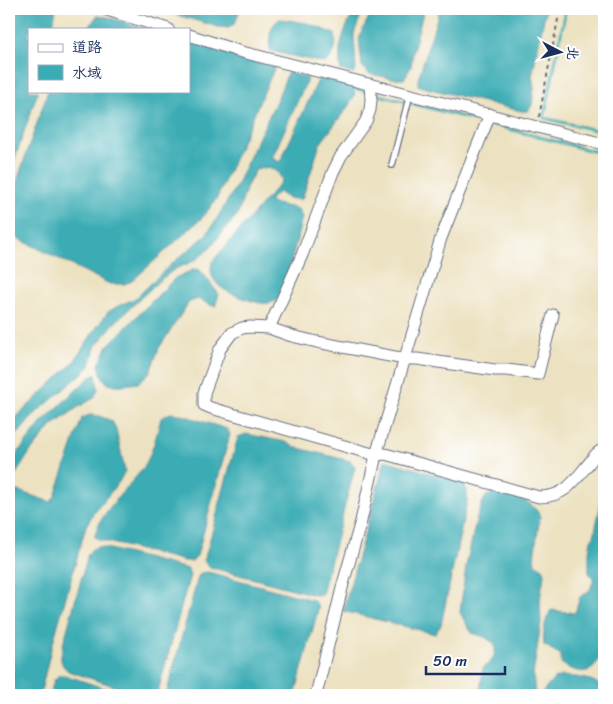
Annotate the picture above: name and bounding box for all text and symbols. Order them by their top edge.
legend [28,28,190,92]
north arrow [536,28,586,78]
text: 道路 [72,34,102,60]
text: 北 [559,45,586,62]
text: 水域 [72,60,102,86]
scale bar [426,644,504,676]
text: 50 m [433,648,468,674]

